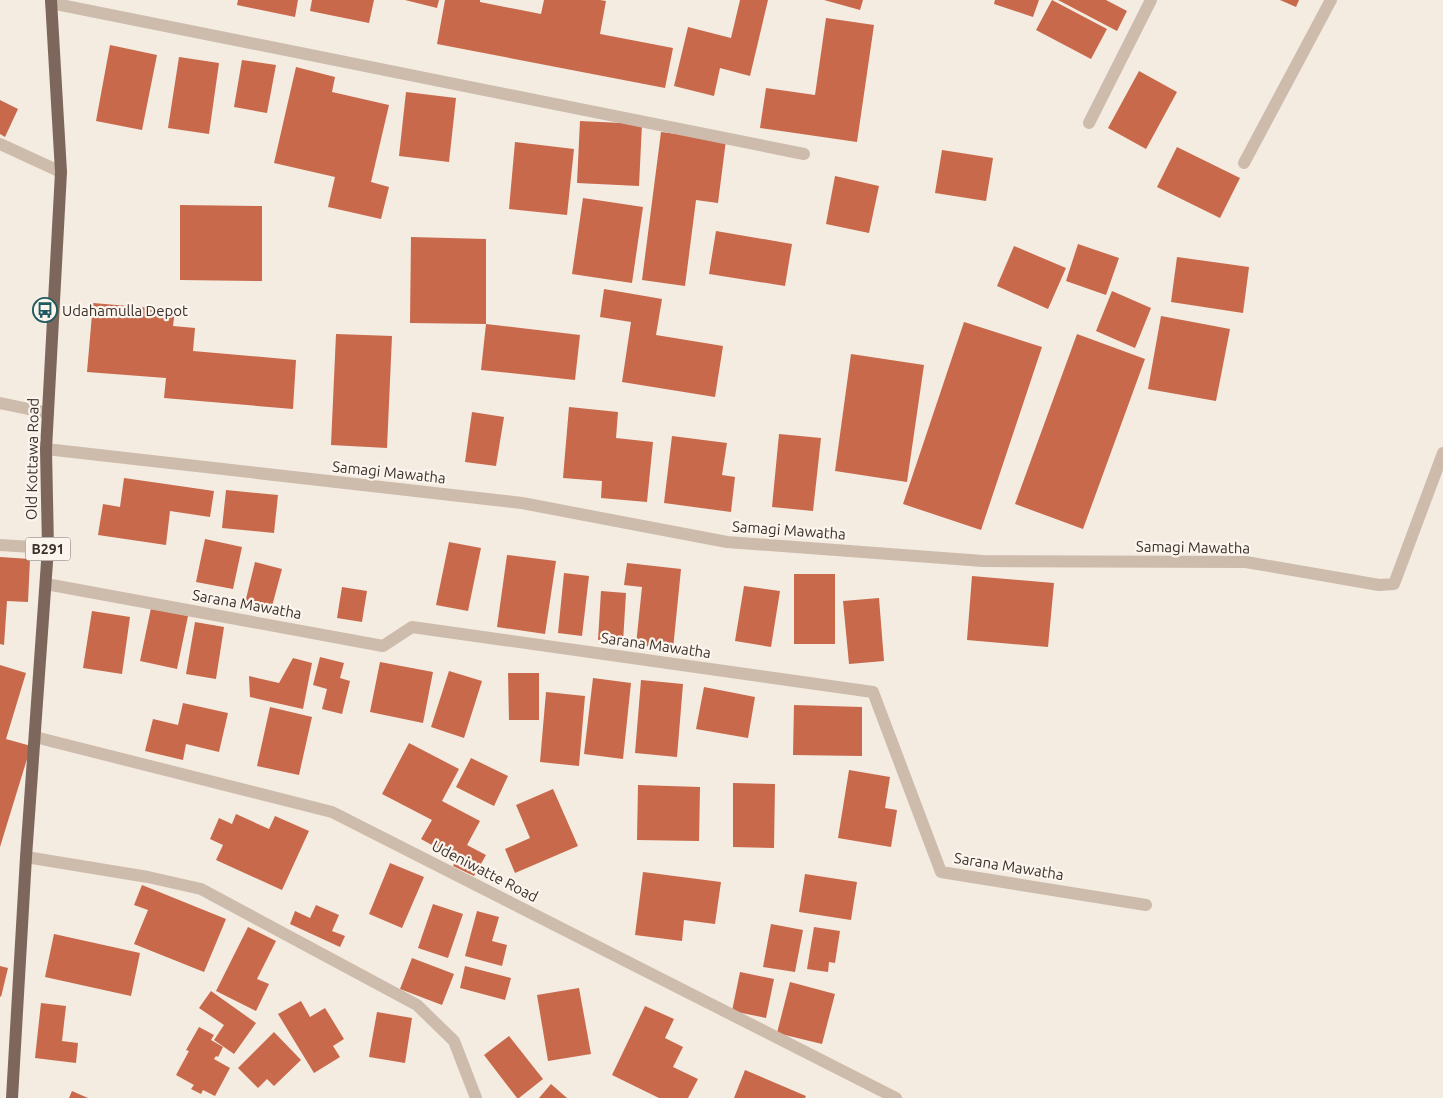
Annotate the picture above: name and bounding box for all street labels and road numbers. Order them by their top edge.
street label: Old Kottawa Road [22,398,42,520]
street label: Samagi Mawatha [331,458,447,486]
street label: Samagi Mawatha [731,518,847,542]
road number: B291 [26,538,70,560]
street label: Samagi Mawatha [1136,538,1250,556]
street label: Sarana Mawatha [191,586,303,622]
street label: Sarana Mawatha [600,629,712,661]
street label: Udeniwatte Road [429,837,541,905]
street label: Sarana Mawatha [953,849,1065,883]

